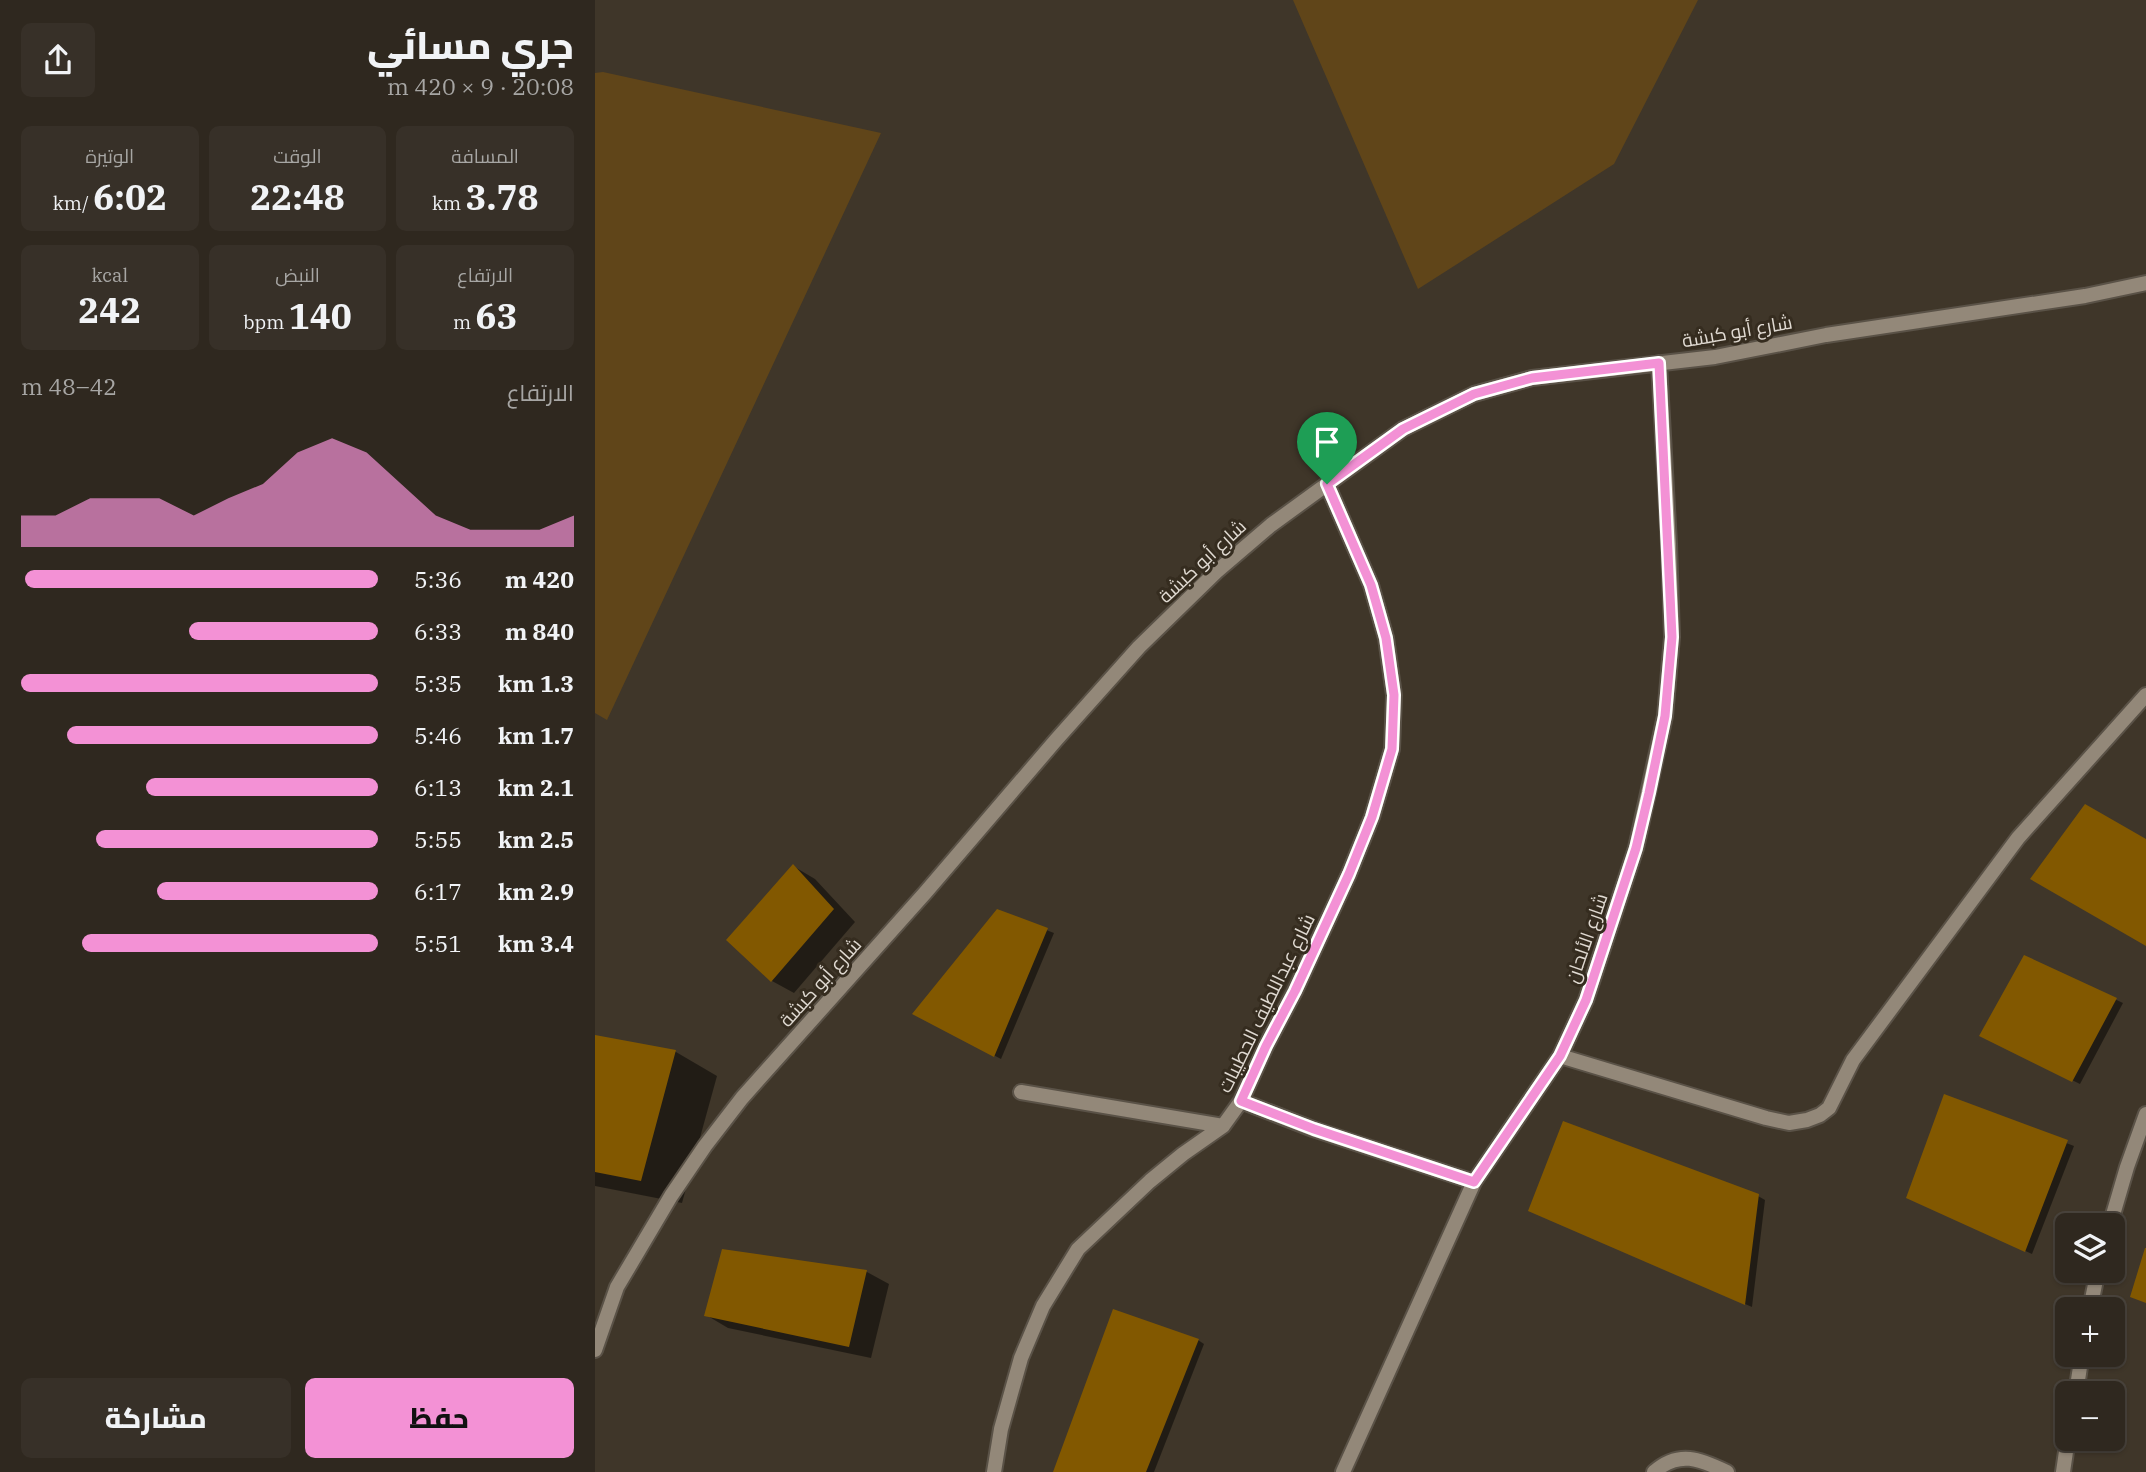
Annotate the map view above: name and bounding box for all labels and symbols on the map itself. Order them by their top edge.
street label: شارع أبو كبشة [1680,309,1794,354]
pin [1297,412,1357,484]
street label: شارع أبو كبشة [1153,514,1252,609]
street label: شارع الألحان [1559,890,1614,987]
street label: شارع عبداللطيف الحطيبات [1212,909,1322,1097]
street label: شارع أبو كبشة [774,933,868,1033]

